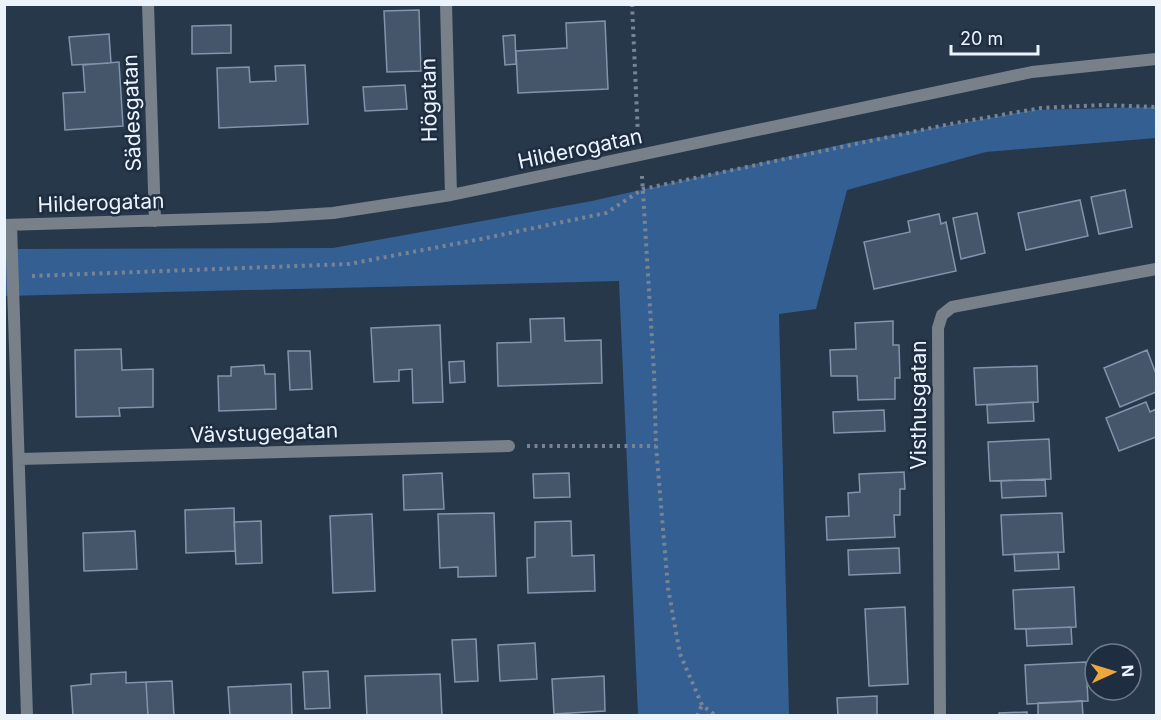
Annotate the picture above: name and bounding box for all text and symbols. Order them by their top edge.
scale bar [951,18,1038,56]
text: 20 m [960,28,1003,49]
street label: Sädesgatan [117,54,146,172]
street label: Högatan [415,58,442,142]
street label: Hilderogatan [515,123,645,174]
street label: Hilderogatan [37,188,165,217]
street label: Visthusgatan [906,340,931,470]
street label: Vävstugegatan [189,417,339,448]
north arrow [1083,642,1143,702]
text: N [1118,664,1138,678]

